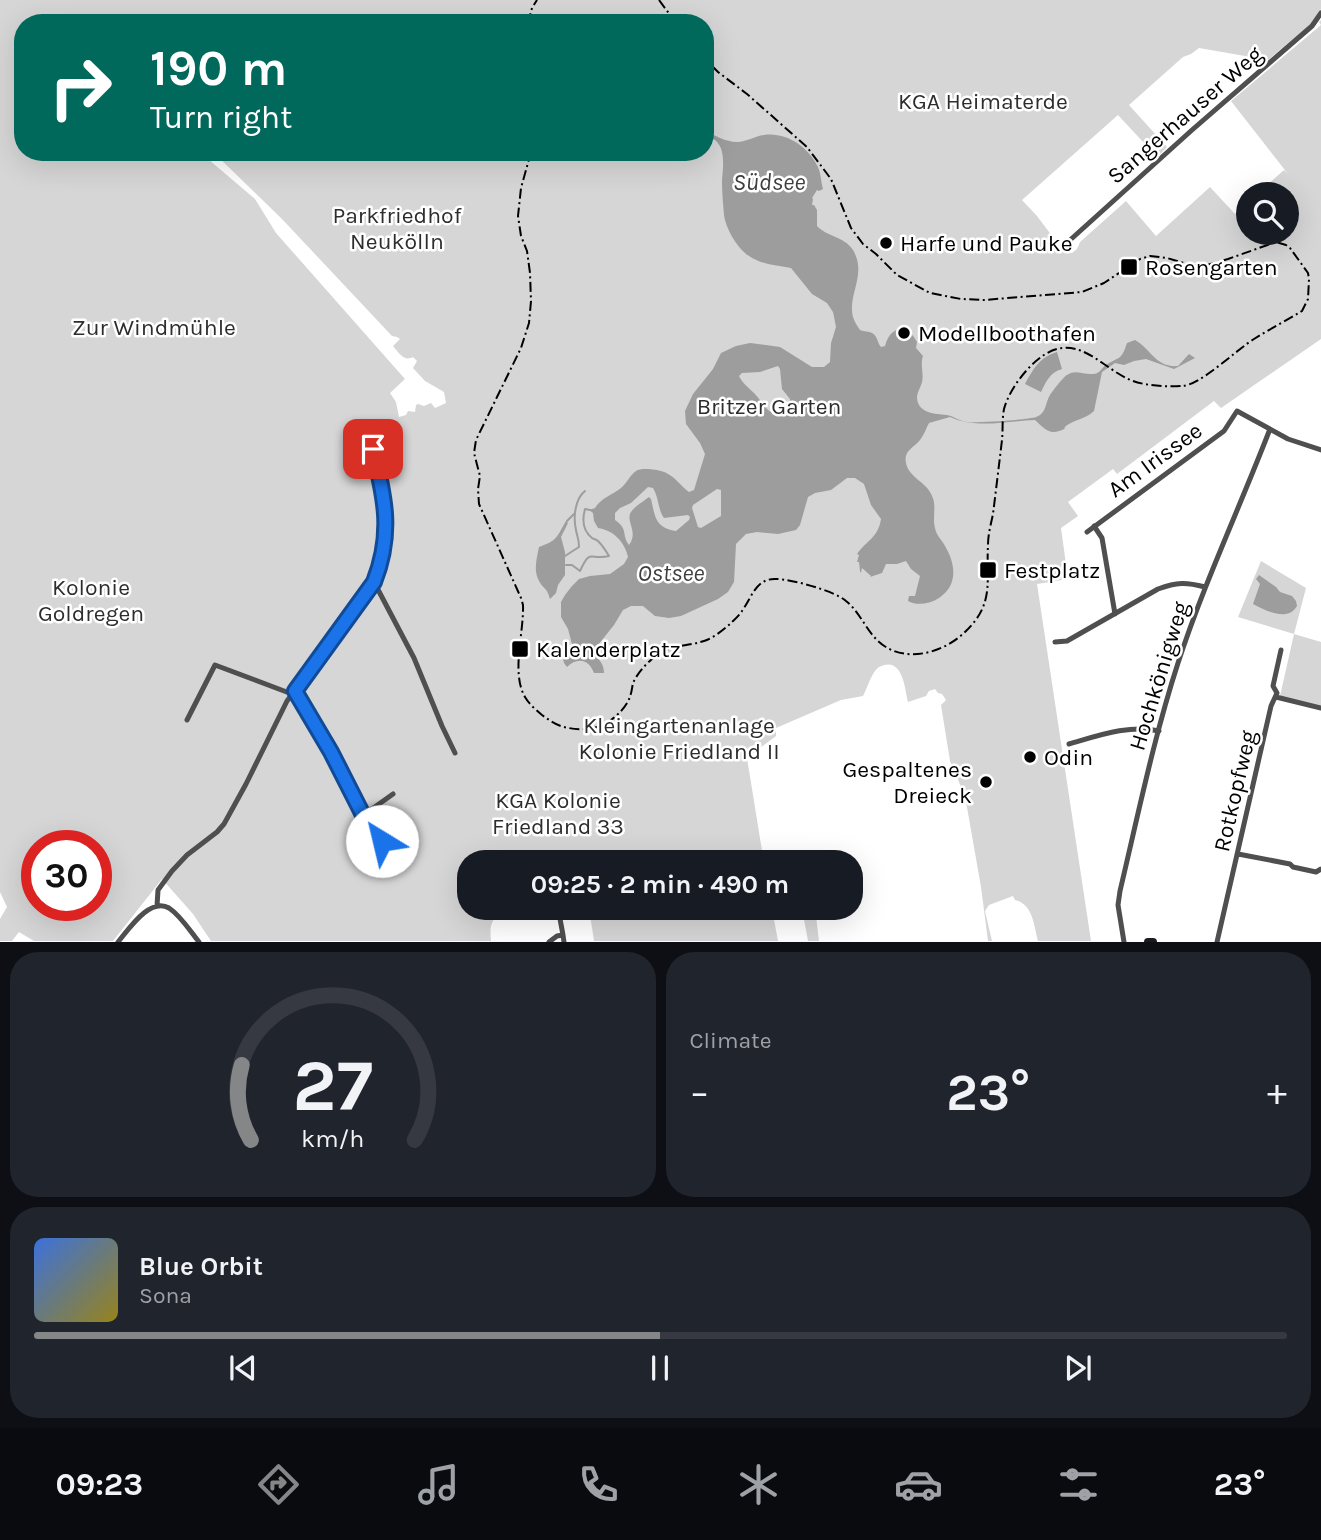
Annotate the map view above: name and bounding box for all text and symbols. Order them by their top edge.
text: 190 m [150,40,287,97]
street label: Sangerhauser Weg [1102,40,1268,190]
icon: right [35,42,126,133]
park label: KGA Heimaterde [898,88,1068,115]
text: Turn right [150,99,292,136]
water label: Südsee [733,168,805,196]
map controls [1236,182,1299,245]
button: search [1236,182,1299,245]
park label: Parkfriedhof Neukölln [332,202,462,255]
place label: Harfe und Pauke [900,230,1073,257]
marker: Harfe und Pauke [878,235,894,251]
place label: Rosengarten [1145,254,1278,281]
marker: Rosengarten [1119,257,1139,277]
park label: Zur Windmühle [72,314,236,341]
place label: Modellboothafen [918,320,1096,347]
marker: Modellboothafen [896,325,912,341]
park label: Britzer Garten [697,393,841,420]
street label: Am Irissee [1103,417,1207,503]
pin [343,419,403,479]
icon: arrive [354,430,392,468]
place label: Festplatz [1004,557,1100,584]
water label: Ostsee [638,559,705,587]
marker: Festplatz [978,560,998,580]
park label: Kolonie Goldregen [38,574,144,627]
street label: Hochkönigweg [1124,598,1194,754]
place label: Kalenderplatz [536,636,681,663]
marker: Kalenderplatz [510,639,530,659]
park label: Kleingartenanlage Kolonie Friedland II [578,712,780,765]
street label: Rotkopfweg [1208,728,1262,854]
place label: Odin [1044,744,1093,771]
marker: Odin [1022,749,1038,765]
place label: Gespaltenes Dreieck [843,756,972,809]
marker: Gespaltenes Dreieck [978,774,994,790]
park label: KGA Kolonie Friedland 33 [492,787,624,840]
position arrow [345,804,419,878]
speed limit sign: 30 [21,830,112,921]
text: 09:25 · 2 min · 490 m [531,869,789,900]
text: Climate [690,1027,772,1054]
text: 27 [293,1044,373,1129]
text: 23° [946,1062,1030,1123]
text: − [690,1070,709,1115]
text: + [1267,1070,1287,1115]
text: km/h [301,1124,364,1153]
text: Blue Orbit [139,1251,263,1282]
text: Sona [139,1282,192,1309]
icon: previous [224,1349,262,1387]
icon: pause [641,1349,679,1387]
icon: next [1059,1349,1097,1387]
icon: directions [254,1460,303,1509]
icon: music [414,1460,463,1509]
icon: phone [574,1460,623,1509]
icon: climate [734,1460,783,1509]
icon: car [894,1460,943,1509]
icon: filters [1054,1460,1103,1509]
text: 09:23 [55,1466,143,1503]
text: 23° [1214,1466,1266,1503]

